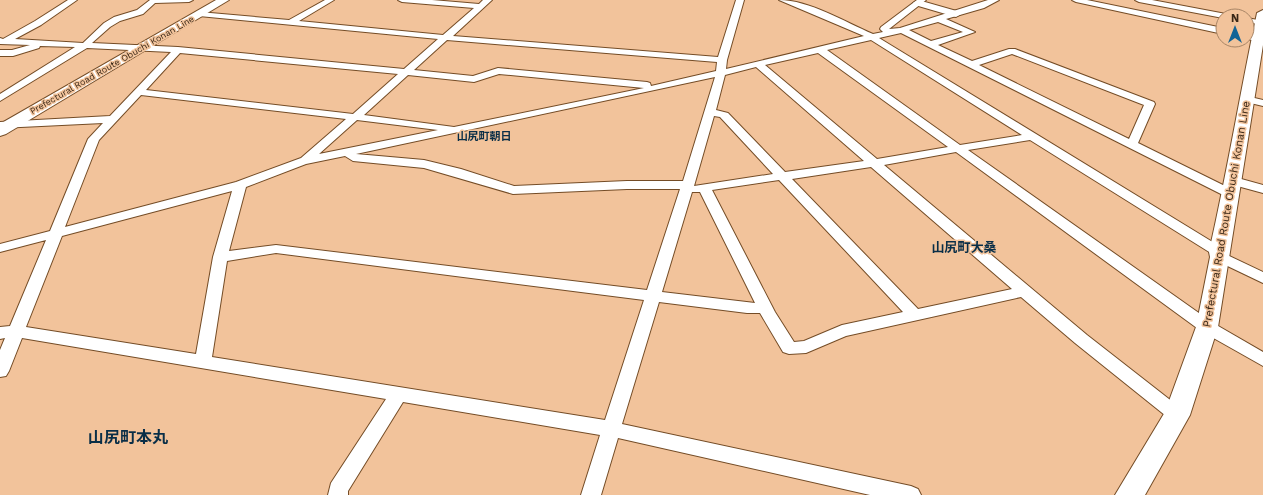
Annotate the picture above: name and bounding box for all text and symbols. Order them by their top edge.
north arrow [1215,8,1255,48]
text: N [1231,12,1239,25]
street label: Prefectural Road Route Obuchi Konan Line [28,14,196,116]
street label: Prefectural Road Route Obuchi Konan Line [1200,100,1253,328]
district label: 山尻町朝日 [457,130,512,143]
district label: 山尻町大桑 [931,240,997,255]
district label: 山尻町本丸 [88,428,168,447]

